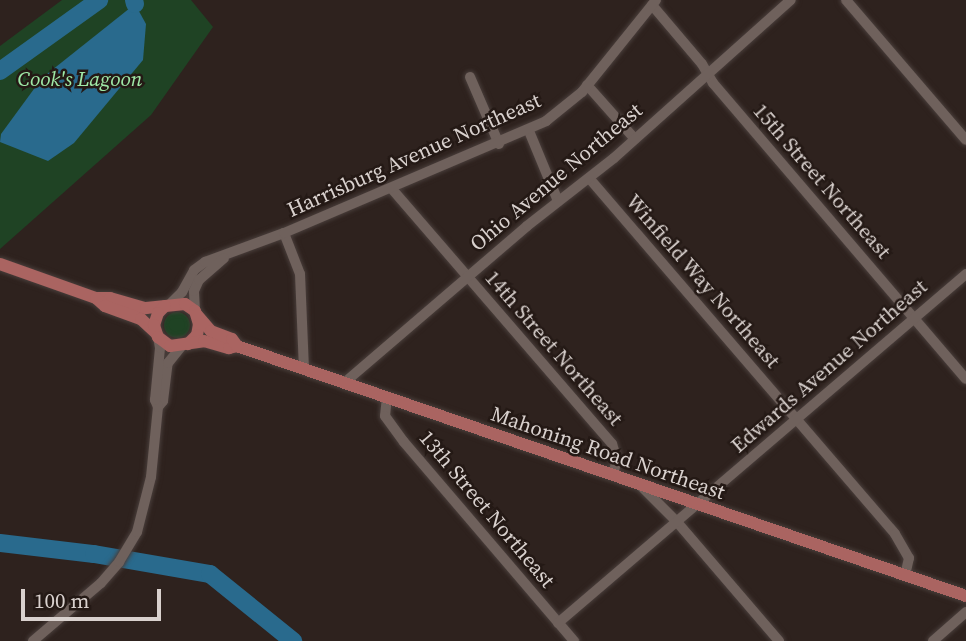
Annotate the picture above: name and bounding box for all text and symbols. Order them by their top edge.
park label: Cook's Lagoon [18,66,142,92]
street label: Harrisburg Avenue Northeast [283,88,545,222]
street label: Ohio Avenue Northeast [465,98,647,256]
street label: 15th Street Northeast [748,98,896,264]
street label: Winfield Way Northeast [621,189,785,373]
street label: 14th Street Northeast [480,265,628,431]
street label: Edwards Avenue Northeast [726,274,932,458]
street label: Mahoning Road Northeast [488,401,728,505]
street label: 13th Street Northeast [414,425,560,593]
scale bar [24,574,164,618]
text: 100 m [34,586,89,615]

